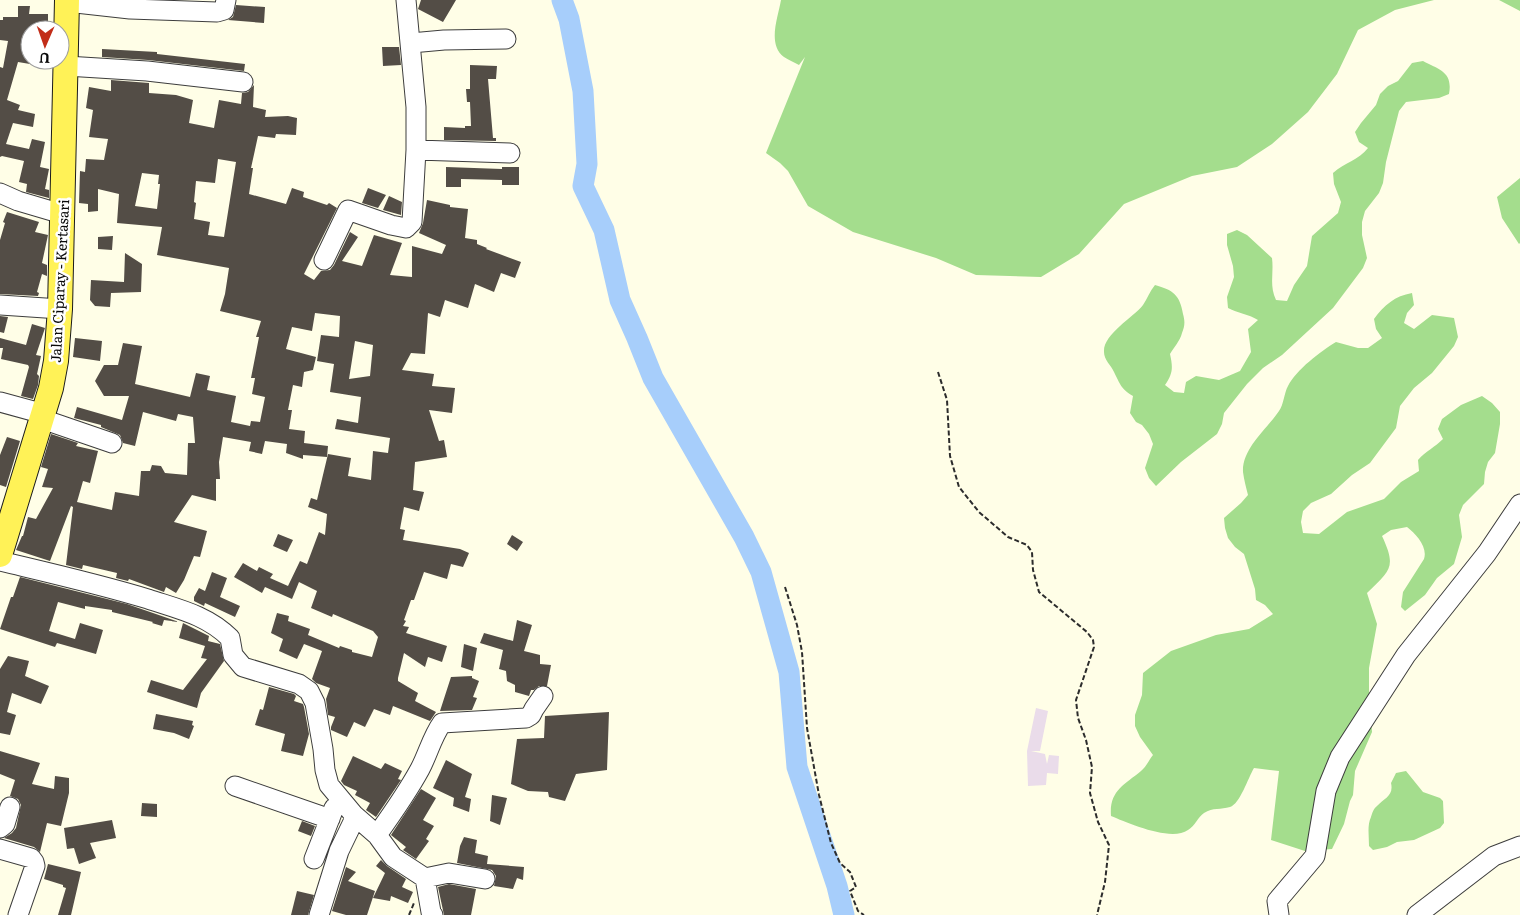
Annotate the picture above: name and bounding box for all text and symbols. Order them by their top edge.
north arrow [20,20,70,70]
text: U [39,49,50,69]
street label: Jalan Ciparay - Kertasari [45,199,73,363]

